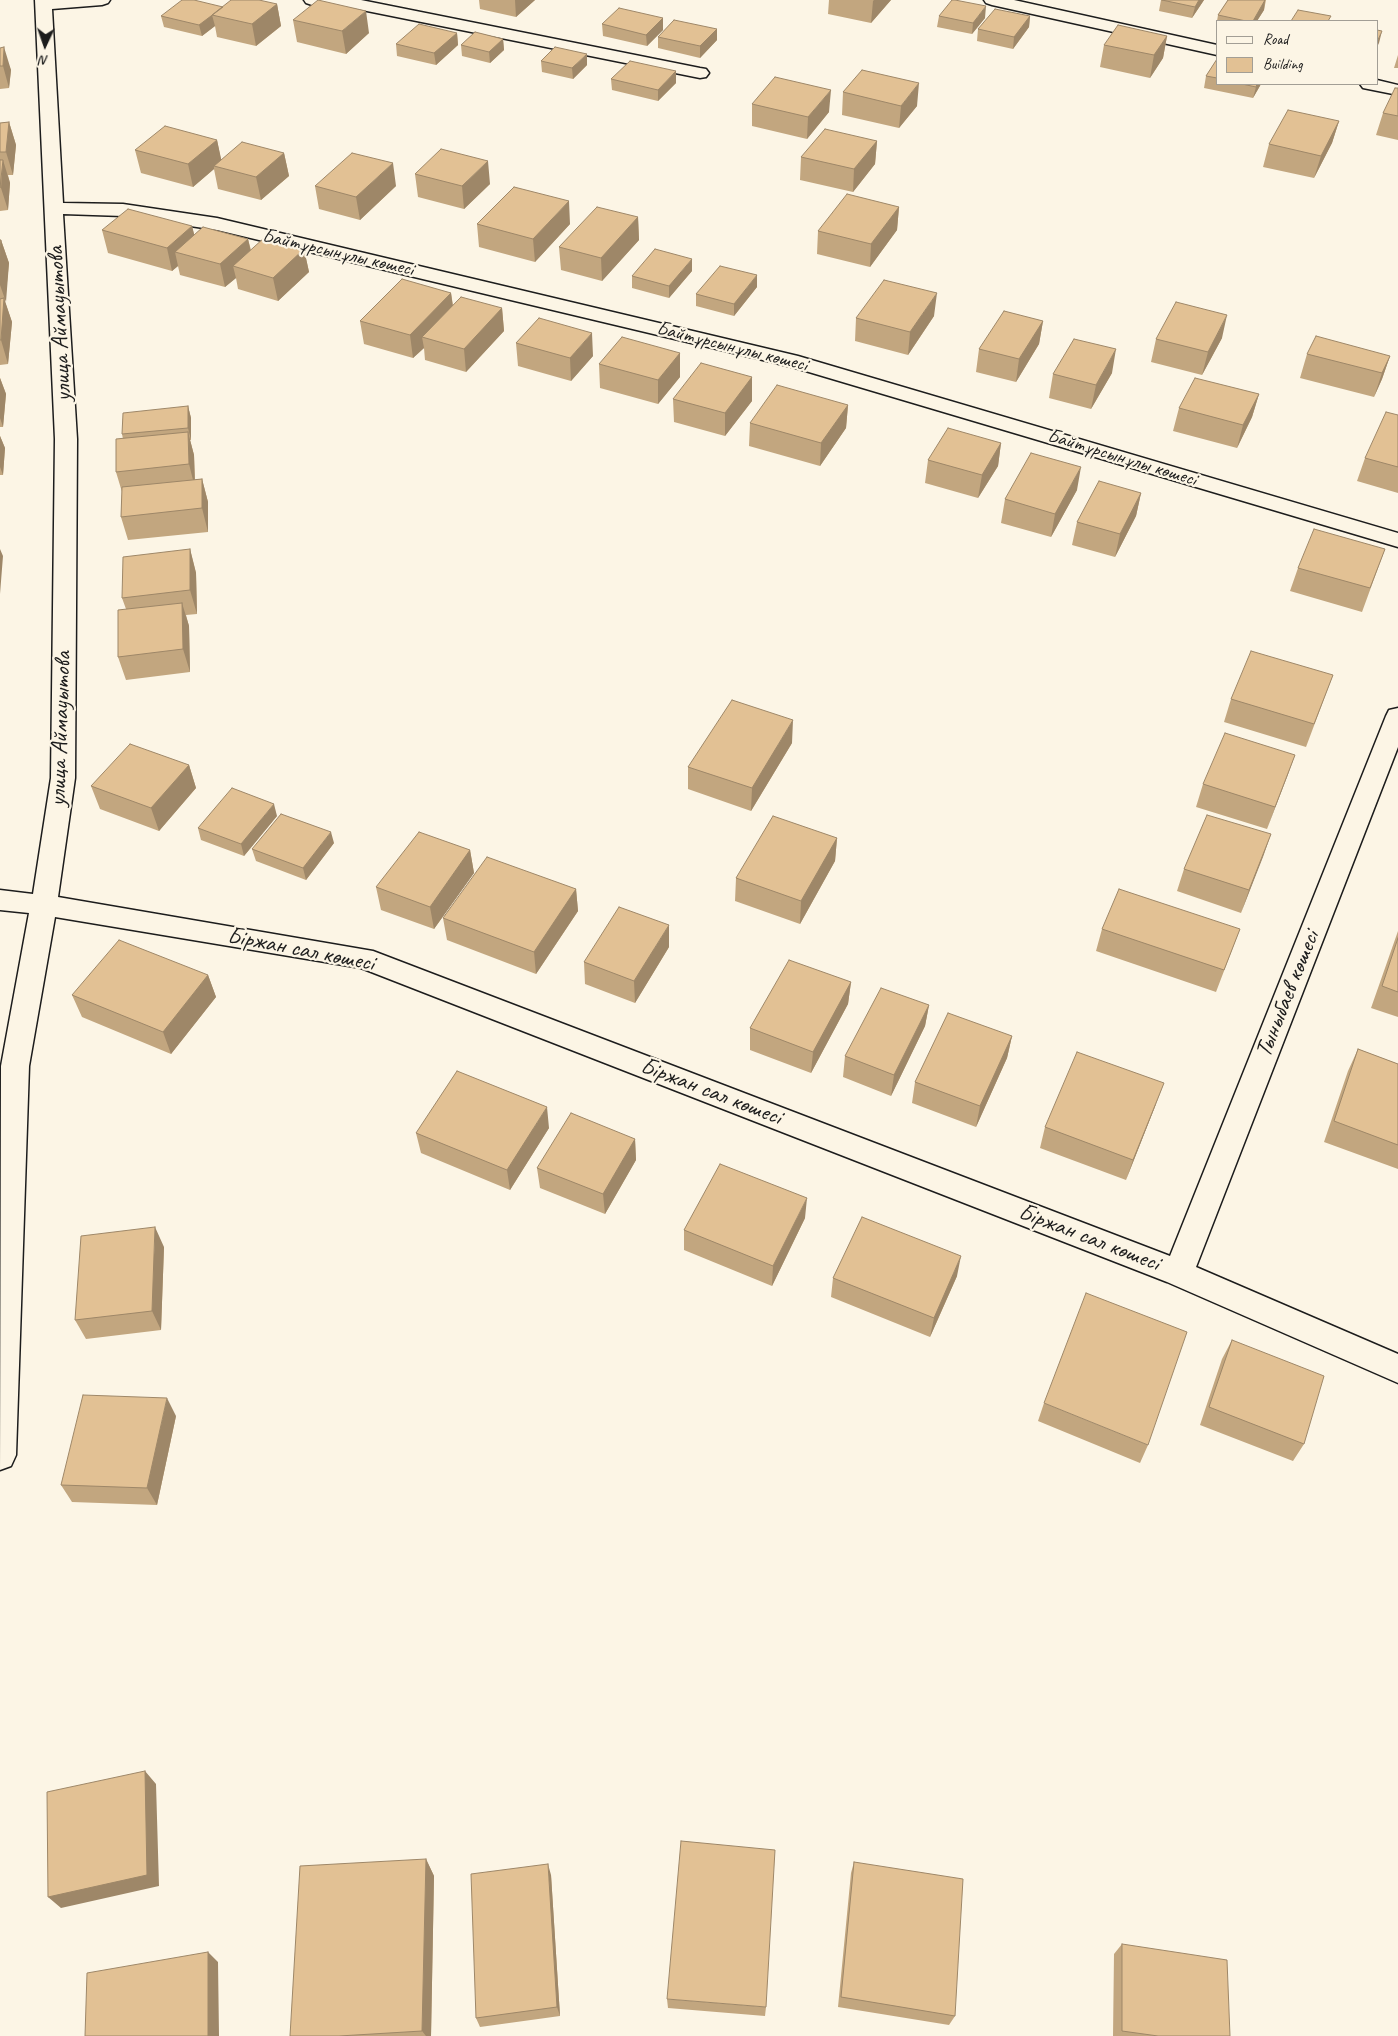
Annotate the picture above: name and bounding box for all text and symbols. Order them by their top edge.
north arrow [20,20,70,70]
legend [1216,20,1378,85]
text: Road [1263,30,1288,49]
text: N [39,52,49,69]
text: Building [1263,55,1302,74]
street label: Байтұрсынұлы көшесі [260,224,416,282]
street label: улица Аймауытова [42,246,78,402]
street label: Байтұрсынұлы көшесі [654,317,810,377]
street label: Байтұрсынұлы көшесі [1045,424,1199,492]
street label: улица Аймауытова [44,651,78,807]
street label: Біржан сал көшесі [225,922,377,978]
street label: Тыныбаев көшесі [1250,927,1326,1061]
street label: Біржан сал көшесі [636,1052,786,1132]
street label: Біржан сал көшесі [1014,1198,1164,1278]

